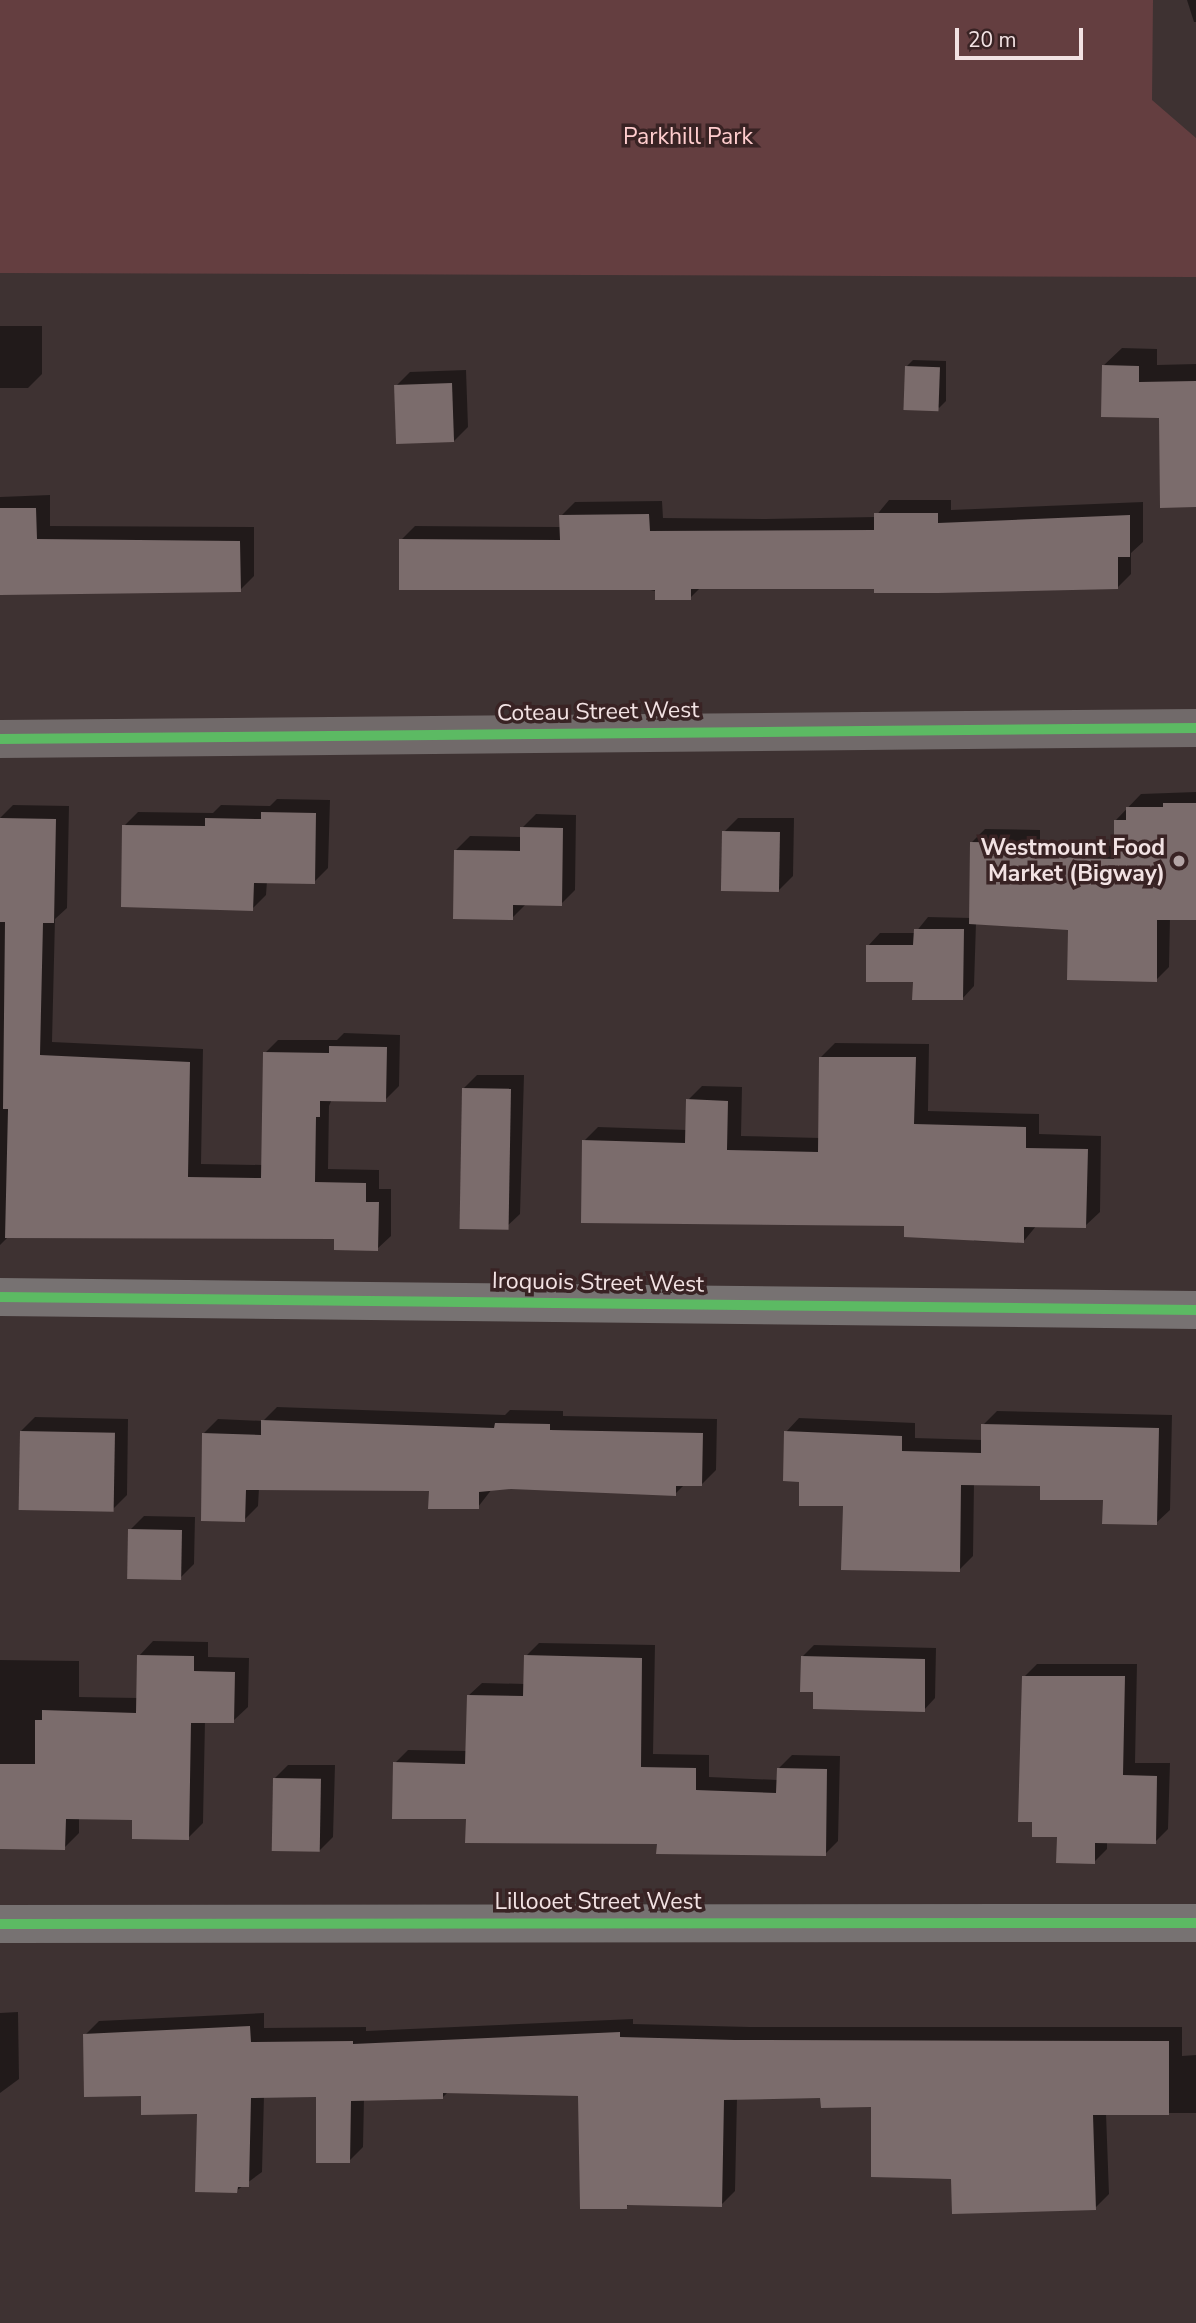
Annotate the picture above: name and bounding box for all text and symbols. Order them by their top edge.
scale bar [958,14,1086,58]
text: 20 m [968,26,1017,54]
park label: Parkhill Park [623,123,753,151]
street label: Coteau Street West [497,696,699,728]
place label: Westmount Food Market (Bigway) [980,834,1165,888]
marker: Westmount Food Market (Bigway) [1171,853,1187,869]
street label: Iroquois Street West [492,1267,704,1299]
street label: Lillooet Street West [495,1888,701,1916]

